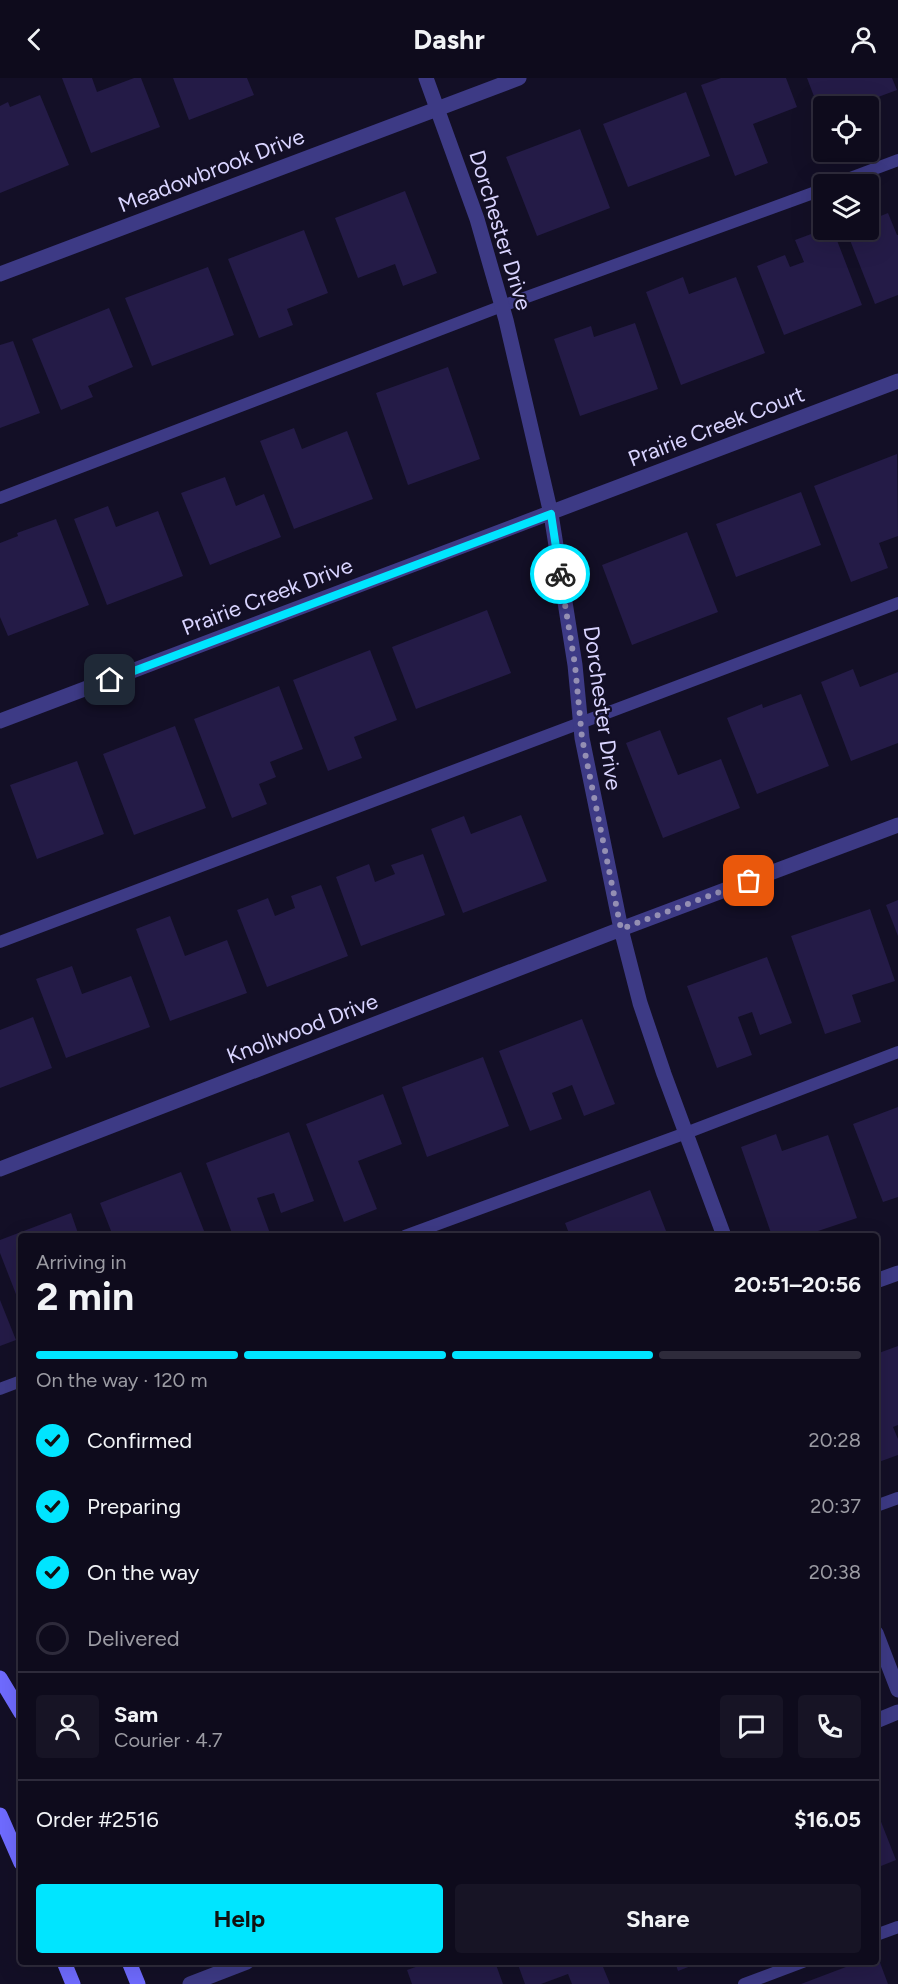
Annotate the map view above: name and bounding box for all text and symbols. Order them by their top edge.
icon: back [18,23,51,56]
text: Dashr [413,23,485,56]
icon: person [847,23,880,56]
map controls [813,96,879,240]
button: locate [813,96,879,162]
street label: Meadowbrook Drive [114,123,308,218]
street label: Dorchester Drive [463,147,538,313]
button: layers [813,174,879,240]
street label: Prairie Creek Court [624,380,808,472]
courier [530,544,590,604]
street label: Prairie Creek Drive [178,551,356,641]
icon: bike [544,558,577,591]
street label: Dorchester Drive [578,624,627,792]
pin [84,654,135,705]
icon: home [93,663,126,696]
pin [723,855,774,906]
icon: bag [732,864,765,897]
street label: Knollwood Drive [223,987,382,1070]
text: Arriving in [36,1250,126,1274]
text: 20:51–20:56 [734,1271,861,1298]
text: 2 min [36,1273,134,1320]
text: On the way · 120 m [36,1368,207,1392]
icon: check [36,1424,69,1457]
text: Confirmed [87,1427,192,1454]
text: 20:28 [808,1428,861,1452]
icon: check [36,1490,69,1523]
text: Preparing [87,1493,181,1520]
text: 20:37 [810,1494,861,1518]
icon: check [36,1556,69,1589]
text: On the way [87,1559,199,1586]
text: 20:38 [809,1560,861,1584]
text: Delivered [87,1625,180,1652]
button: person [36,1695,99,1758]
button: chat [720,1695,783,1758]
button: phone [798,1695,861,1758]
text: Sam [114,1701,158,1728]
text: Courier · 4.7 [114,1728,223,1752]
text: Order #2516 [36,1806,159,1833]
text: $16.05 [794,1806,861,1833]
button: Help [36,1884,443,1953]
button: Share [455,1884,861,1953]

